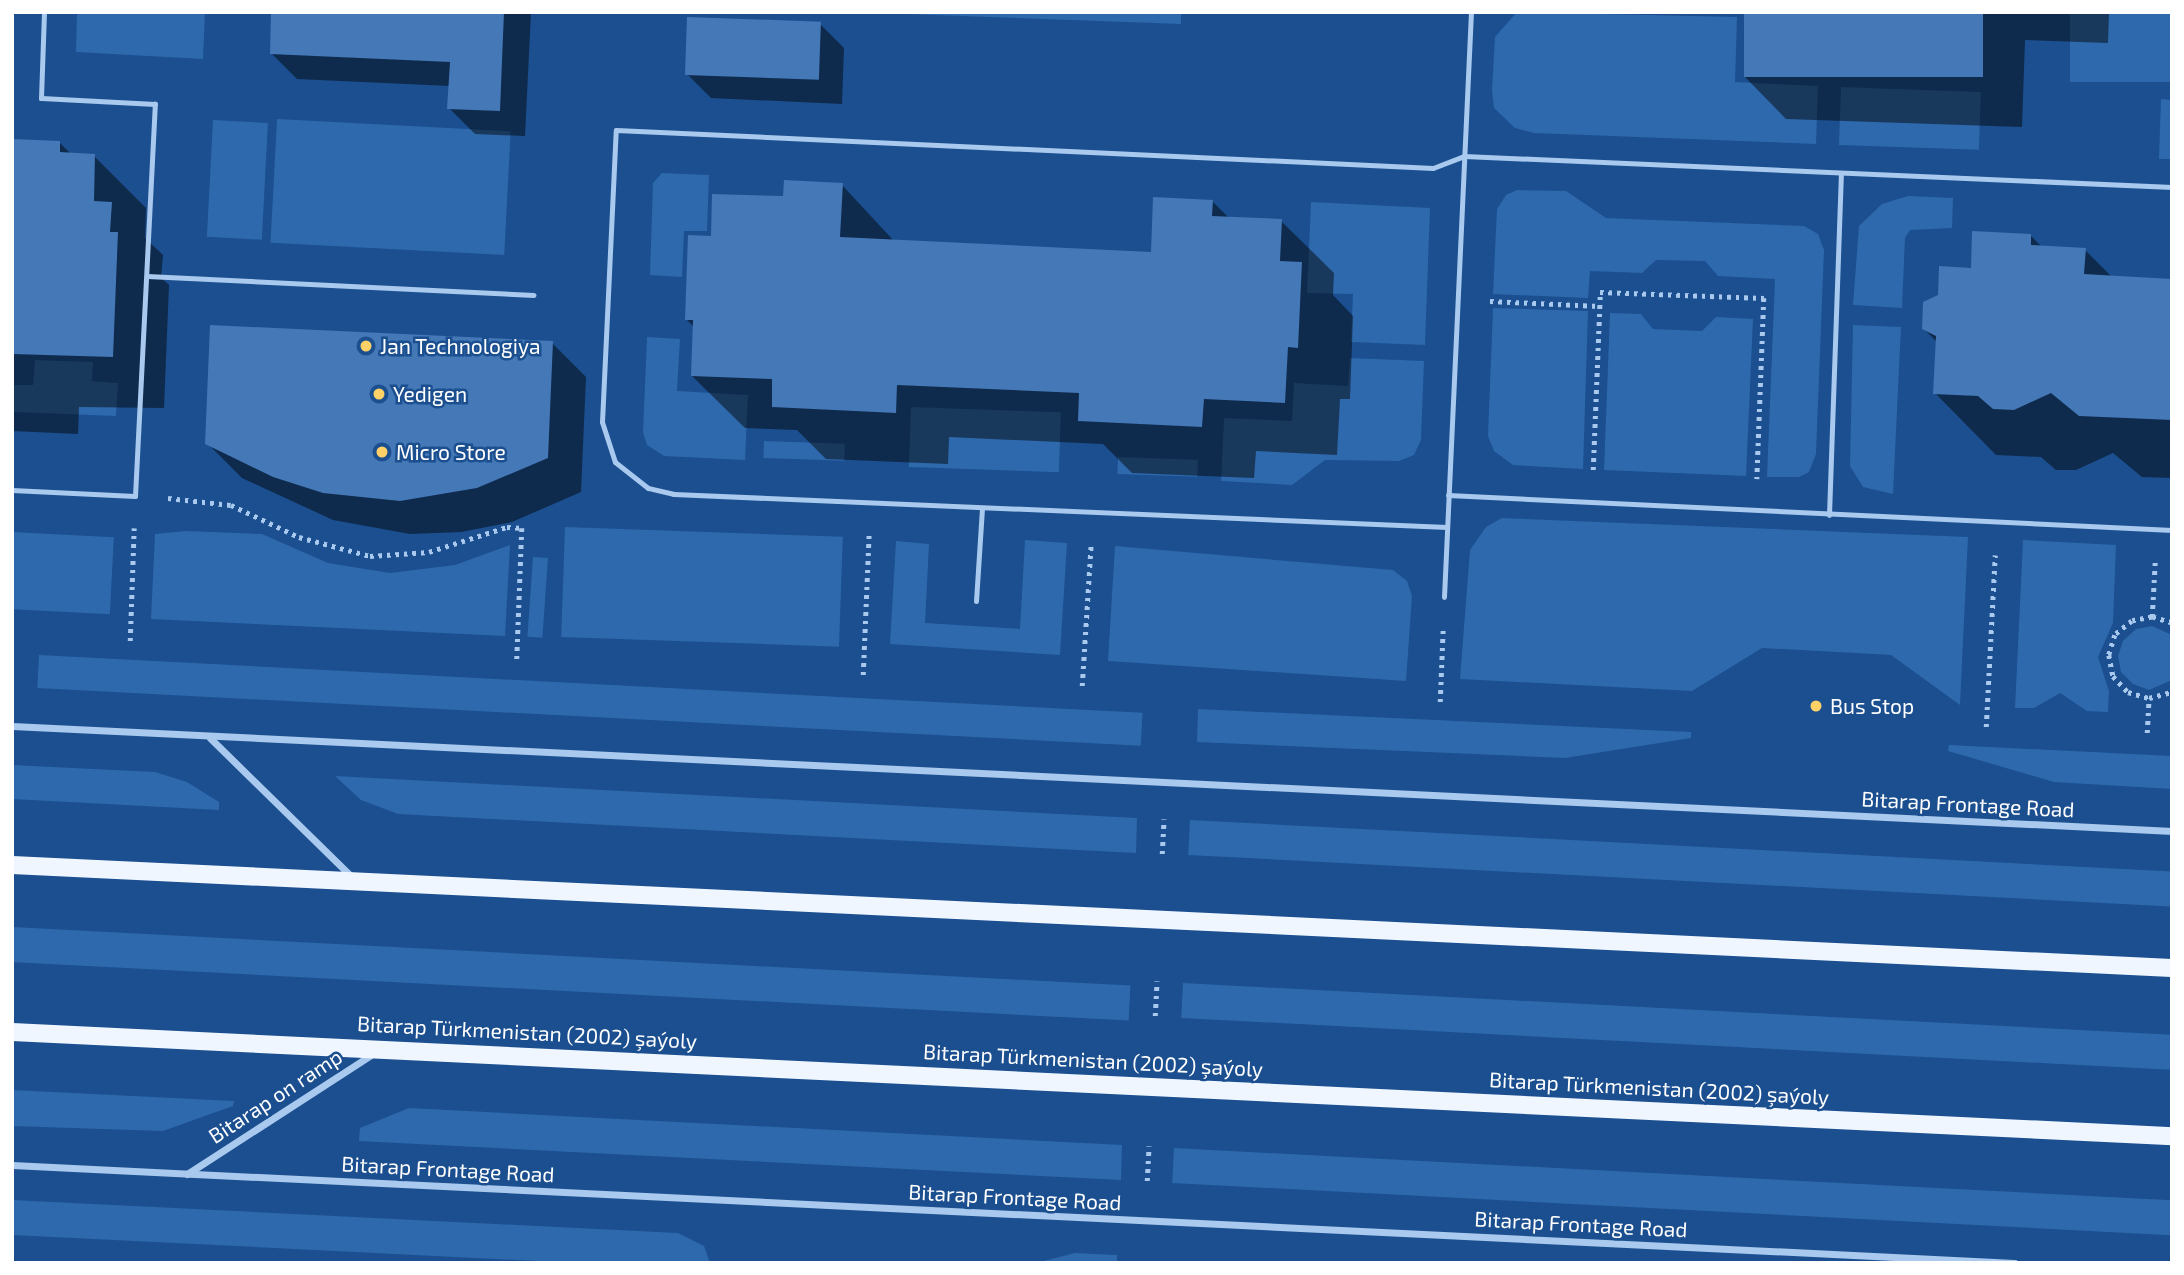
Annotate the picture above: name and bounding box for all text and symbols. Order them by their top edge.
place label: Jan Technologiya [380,333,541,359]
marker: Jan Technologiya [358,338,374,354]
place label: Yedigen [393,381,467,407]
marker: Yedigen [371,386,387,402]
place label: Micro Store [396,439,506,465]
marker: Micro Store [374,444,390,460]
place label: Bus Stop [1830,693,1914,719]
marker: Bus Stop [1808,698,1824,714]
street label: Bitarap Frontage Road [1861,786,2075,822]
street label: Bitarap Türkmenistan (2002) şaýoly [356,1010,698,1054]
street label: Bitarap Türkmenistan (2002) şaýoly [922,1038,1264,1082]
street label: Bitarap on ramp [204,1044,346,1148]
street label: Bitarap Türkmenistan (2002) şaýoly [1488,1066,1830,1110]
street label: Bitarap Frontage Road [341,1151,555,1187]
street label: Bitarap Frontage Road [908,1179,1122,1215]
street label: Bitarap Frontage Road [1474,1206,1688,1242]

